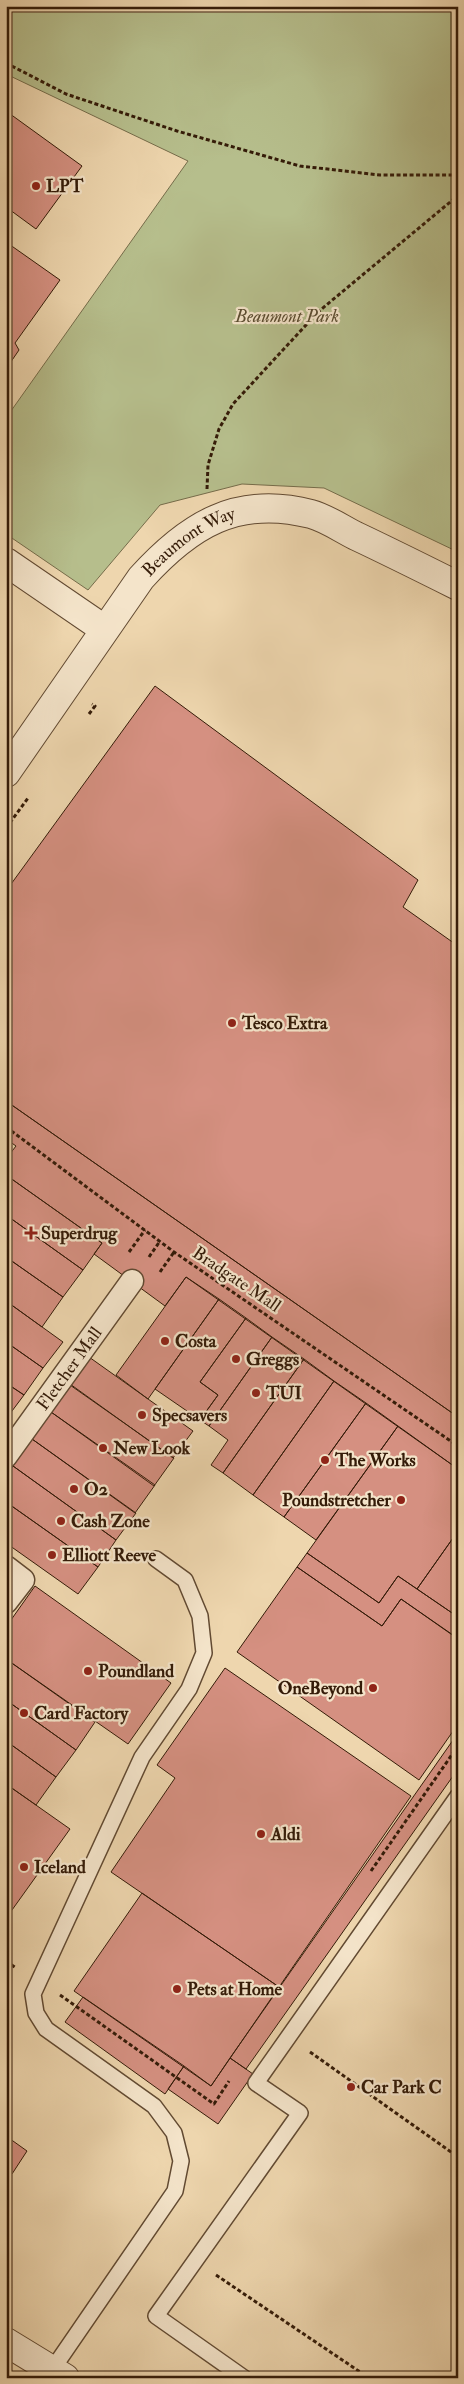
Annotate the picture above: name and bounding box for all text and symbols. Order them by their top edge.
place label: LPT [46,175,84,198]
marker: LPT [30,180,42,192]
park label: Beaumont Park [234,305,339,328]
street label: Beaumont Way [137,502,239,582]
place label: Tesco Extra [241,1012,328,1035]
marker: Tesco Extra [226,1017,238,1029]
place label: Superdrug [41,1222,118,1245]
marker: Superdrug [25,1227,37,1239]
street label: Bradgate Mall [188,1241,286,1318]
street label: Fletcher Mall [32,1322,108,1415]
place label: Costa [175,1330,217,1353]
marker: Costa [159,1335,171,1347]
place label: Greggs [246,1348,299,1371]
marker: Greggs [230,1353,242,1365]
place label: TUI [265,1382,302,1405]
marker: TUI [250,1387,262,1399]
place label: Specsavers [152,1404,227,1427]
marker: Specsavers [136,1409,148,1421]
place label: New Look [112,1437,191,1460]
marker: New Look [97,1442,109,1454]
place label: The Works [334,1449,416,1472]
marker: The Works [319,1454,331,1466]
place label: O2 [84,1478,108,1501]
marker: O2 [68,1483,80,1495]
place label: Poundstretcher [282,1489,391,1512]
marker: Poundstretcher [395,1494,407,1506]
place label: Cash Zone [71,1510,150,1533]
marker: Cash Zone [55,1515,67,1527]
place label: Elliott Reeve [62,1544,156,1567]
marker: Elliott Reeve [46,1549,58,1561]
place label: Poundland [98,1660,174,1683]
marker: Poundland [82,1665,94,1677]
place label: OneBeyond [278,1677,363,1700]
marker: OneBeyond [367,1682,379,1694]
place label: Card Factory [34,1702,129,1725]
marker: Card Factory [18,1707,30,1719]
place label: Aldi [270,1823,301,1846]
marker: Aldi [255,1828,267,1840]
place label: Iceland [34,1856,86,1879]
marker: Iceland [18,1861,30,1873]
place label: Pets at Home [187,1978,282,2001]
marker: Pets at Home [171,1983,183,1995]
place label: Car Park C [361,2076,442,2099]
marker: Car Park C [345,2081,357,2093]

